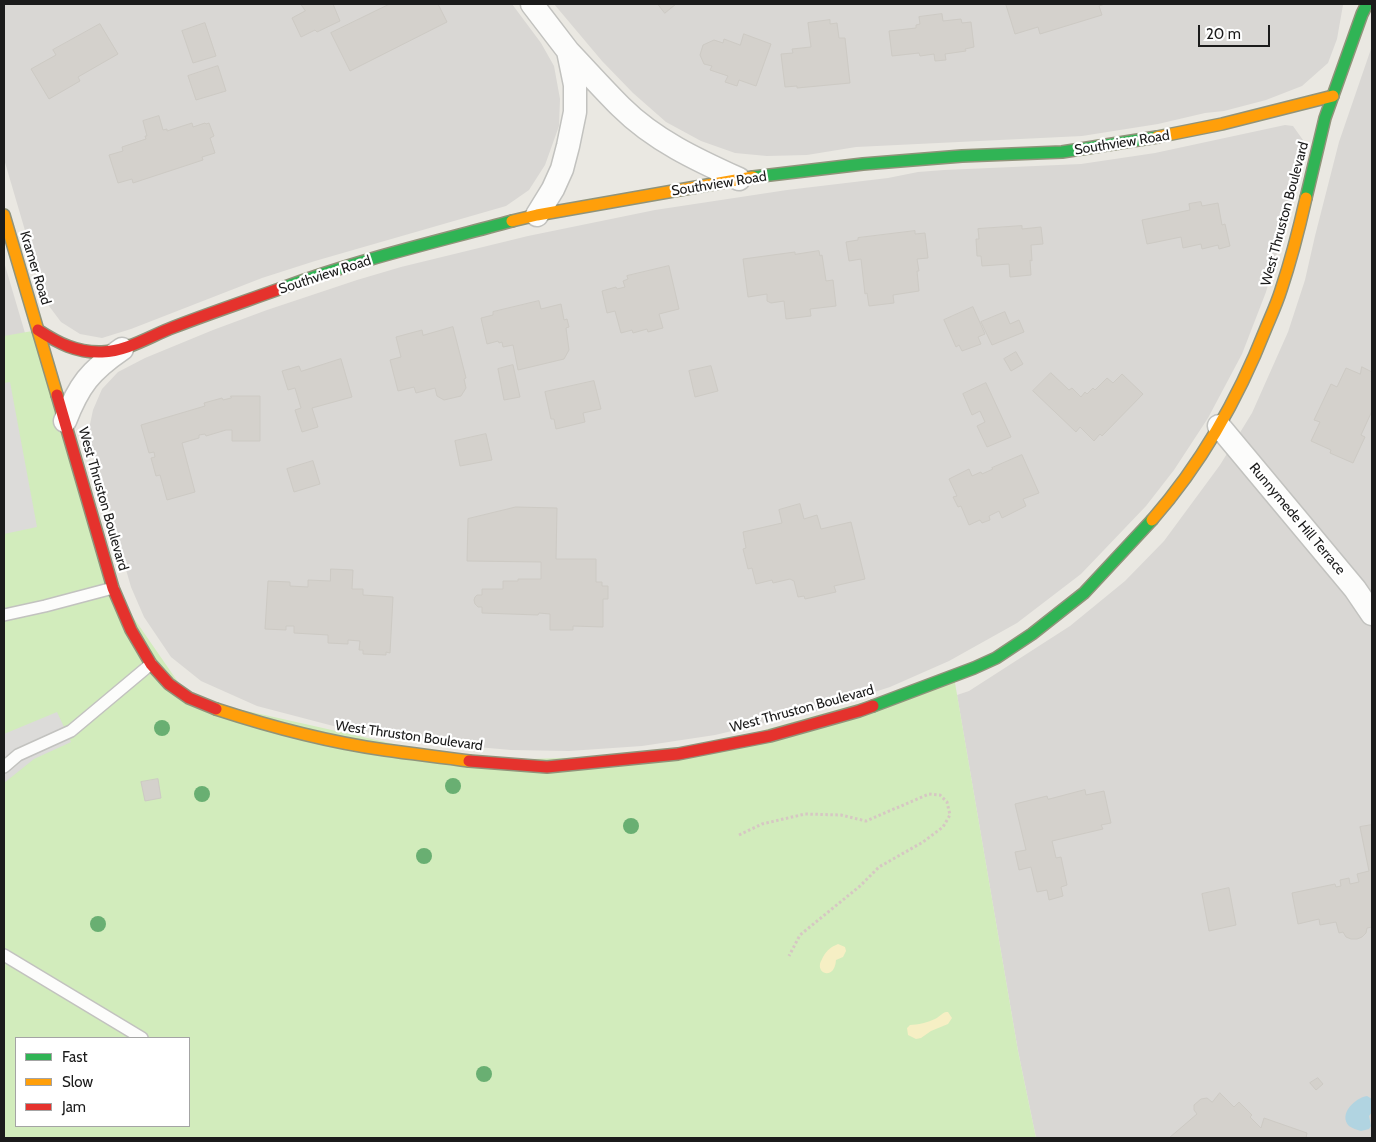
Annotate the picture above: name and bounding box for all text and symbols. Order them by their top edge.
scale bar [1201,15,1274,47]
text: 20 m [1206,25,1241,43]
street label: Southview Road [1073,127,1171,159]
street label: West Thruston Boulevard [1258,140,1312,288]
street label: Southview Road [670,168,768,200]
street label: Kramer Road [16,229,54,307]
street label: Southview Road [277,252,373,298]
street label: West Thruston Boulevard [74,425,132,573]
street label: Runnymede Hill Terrace [1245,460,1349,578]
street label: West Thruston Boulevard [728,682,876,736]
street label: West Thruston Boulevard [334,717,484,755]
legend [15,1037,190,1127]
text: Fast [62,1048,87,1066]
text: Slow [62,1073,93,1091]
text: Jam [62,1098,86,1116]

